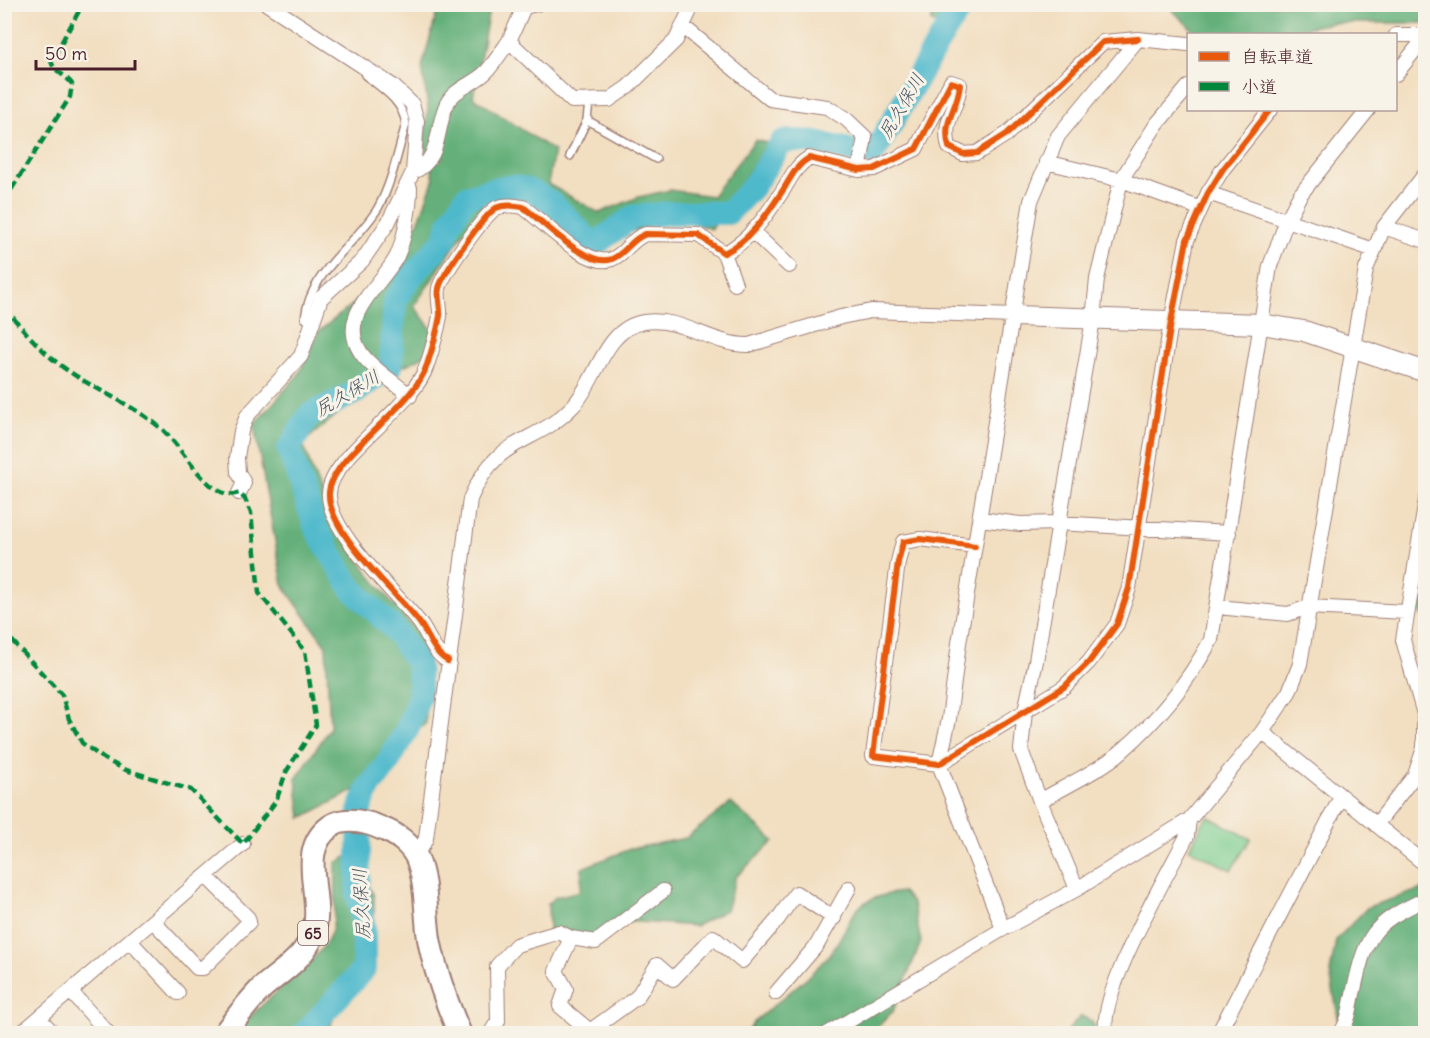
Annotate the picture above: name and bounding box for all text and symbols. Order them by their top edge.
scale bar [36,33,135,71]
legend [1187,33,1397,111]
text: 50 m [45,42,87,65]
text: 自転車道 [1241,45,1313,68]
water label: 尻久保川 [873,69,929,143]
text: 小道 [1241,75,1277,98]
water label: 尻久保川 [310,365,384,421]
water label: 尻久保川 [348,867,374,941]
road number: 65 [298,921,328,945]

